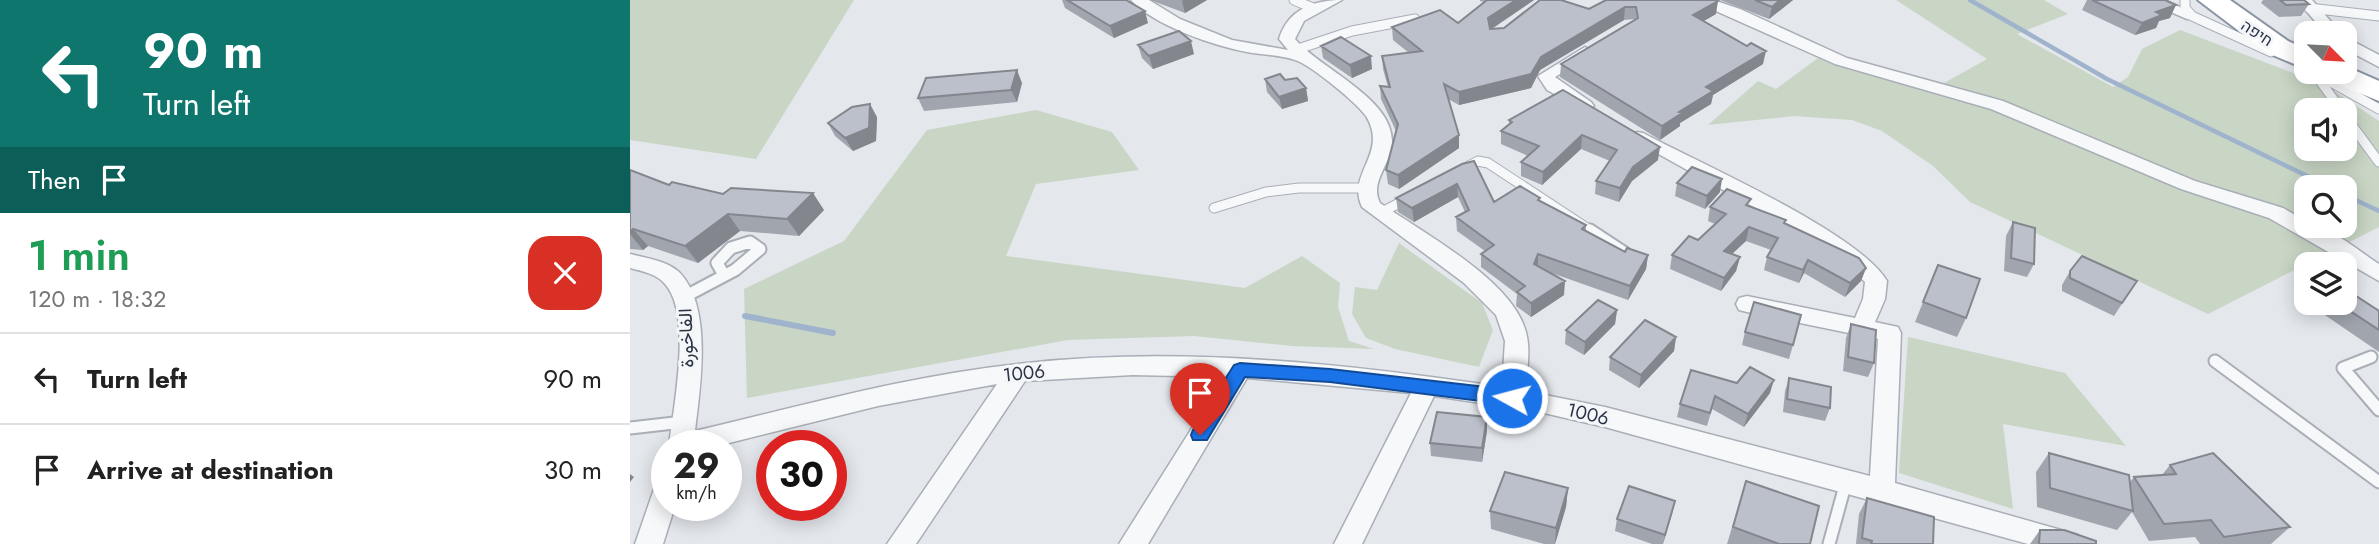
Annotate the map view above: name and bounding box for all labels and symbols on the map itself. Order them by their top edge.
street label: חיפה [2236,14,2278,52]
north arrow [2294,21,2357,84]
street label: الفاخورة [671,308,701,368]
street label: 1006 [1002,357,1046,389]
position arrow [1475,361,1549,435]
pin [1170,363,1230,435]
street label: 1006 [1564,396,1612,432]
speed limit sign: 30 [756,430,847,521]

